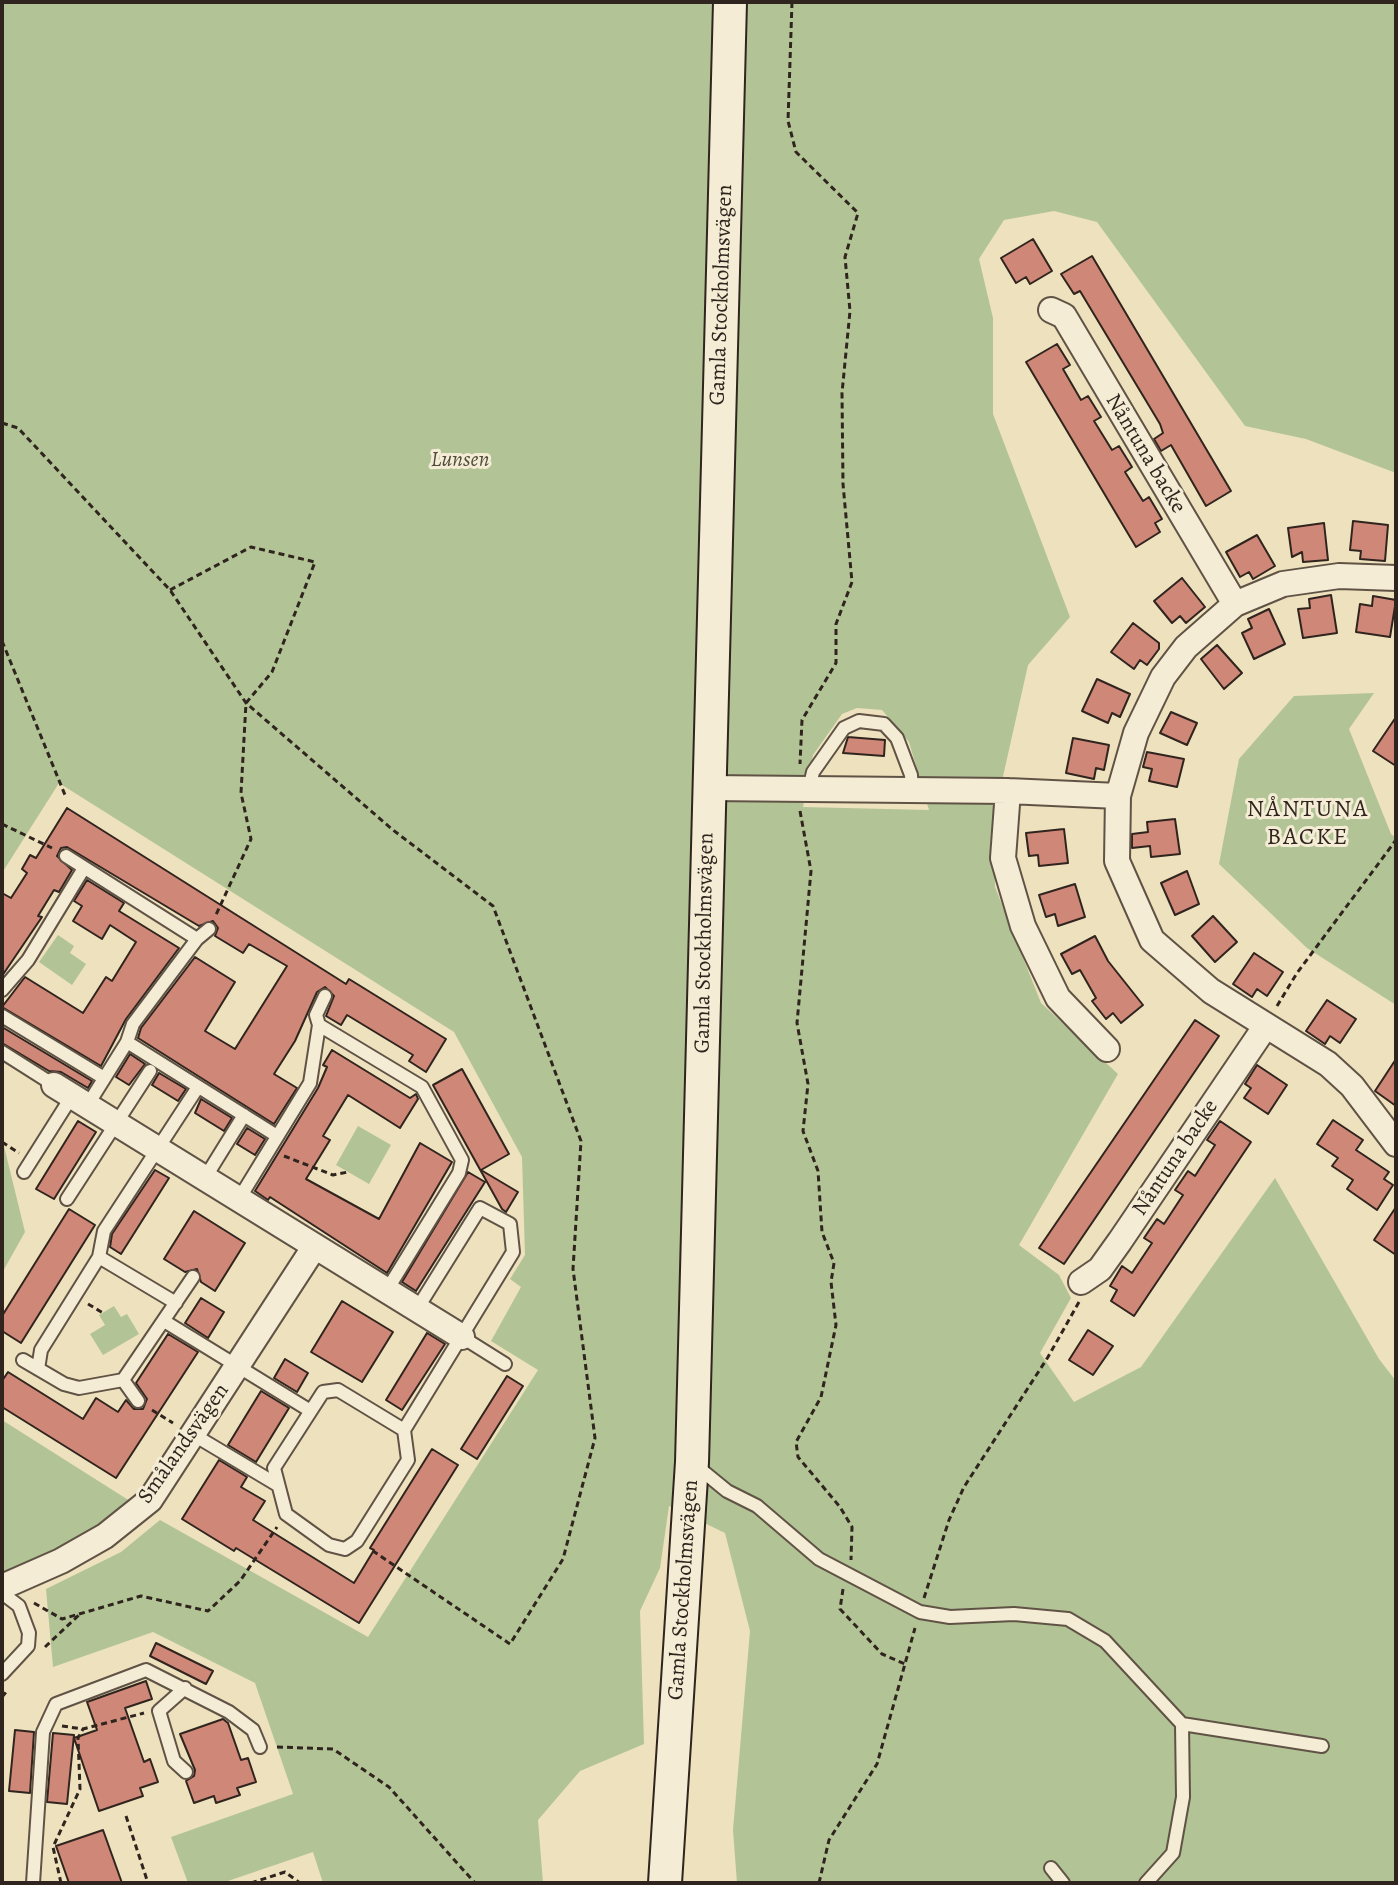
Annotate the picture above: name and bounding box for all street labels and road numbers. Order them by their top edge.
street label: Gamla Stockholmsvägen [705,184,739,406]
street label: Nåntuna backe [1099,390,1191,518]
street label: Gamla Stockholmsvägen [690,832,720,1054]
street label: Nåntuna backe [1127,1095,1225,1221]
street label: Smålandsvägen [133,1379,235,1509]
street label: Gamla Stockholmsvägen [663,1479,705,1701]

